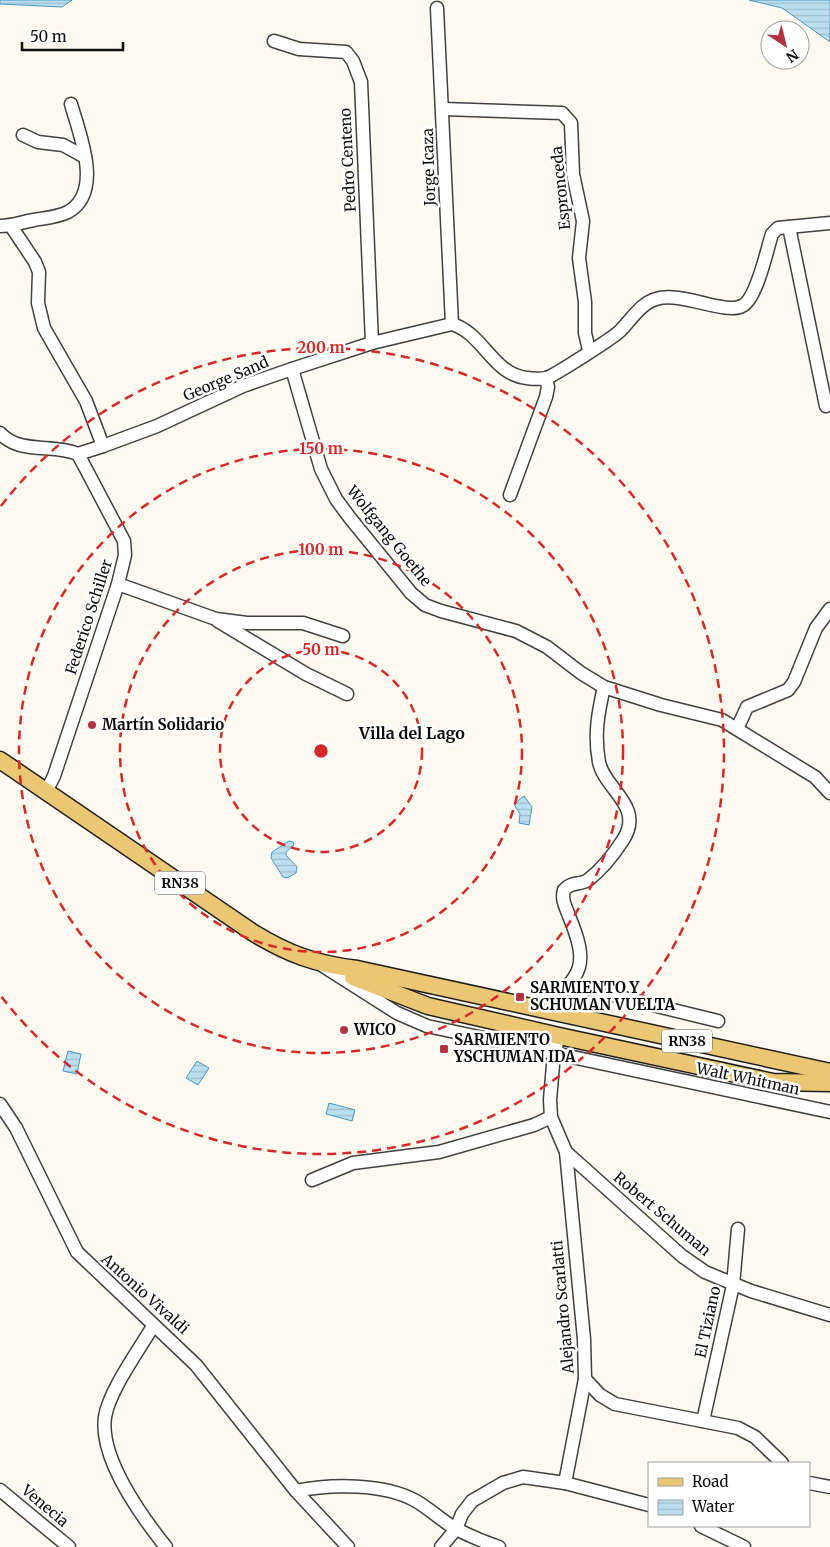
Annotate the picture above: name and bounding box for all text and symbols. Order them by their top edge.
scale bar [22,20,124,52]
north arrow [760,20,810,70]
text: 50 m [30,27,67,46]
text: N [783,45,802,66]
street label: Pedro Centeno [335,107,360,213]
street label: Jorge Icaza [418,128,439,207]
street label: Espronceda [547,145,574,231]
text: 200 m [297,338,345,357]
street label: George Sand [180,352,271,405]
text: 150 m [299,439,343,458]
street label: Wolfgang Goethe [342,481,436,590]
text: 100 m [299,540,343,559]
street label: Federico Schiller [61,557,116,677]
text: 50 m [302,640,340,659]
place label: Martín Solidario [102,715,224,734]
marker: Martín Solidario [86,719,98,731]
district label: Villa del Lago [358,723,465,743]
centre of rings [312,742,330,760]
road number: RN38 [155,871,205,894]
place label: SARMIENTO Y SCHUMAN VUELTA [530,978,676,1014]
marker: SARMIENTO Y SCHUMAN VUELTA [514,991,526,1003]
place label: WICO [353,1020,396,1039]
marker: WICO [338,1024,350,1036]
place label: SARMIENTO YSCHUMAN IDA [453,1030,576,1066]
road number: RN38 [662,1030,712,1052]
marker: SARMIENTO YSCHUMAN IDA [438,1043,450,1055]
street label: Walt Whitman [694,1058,801,1099]
street label: Robert Schuman [610,1168,715,1260]
street label: Alejandro Scarlatti [547,1239,578,1376]
street label: Antonio Vivaldi [97,1249,193,1338]
street label: El Tiziano [691,1284,724,1360]
legend [648,1462,810,1527]
text: Road [692,1472,728,1491]
street label: Venecia [17,1480,73,1531]
text: Water [691,1497,735,1516]

